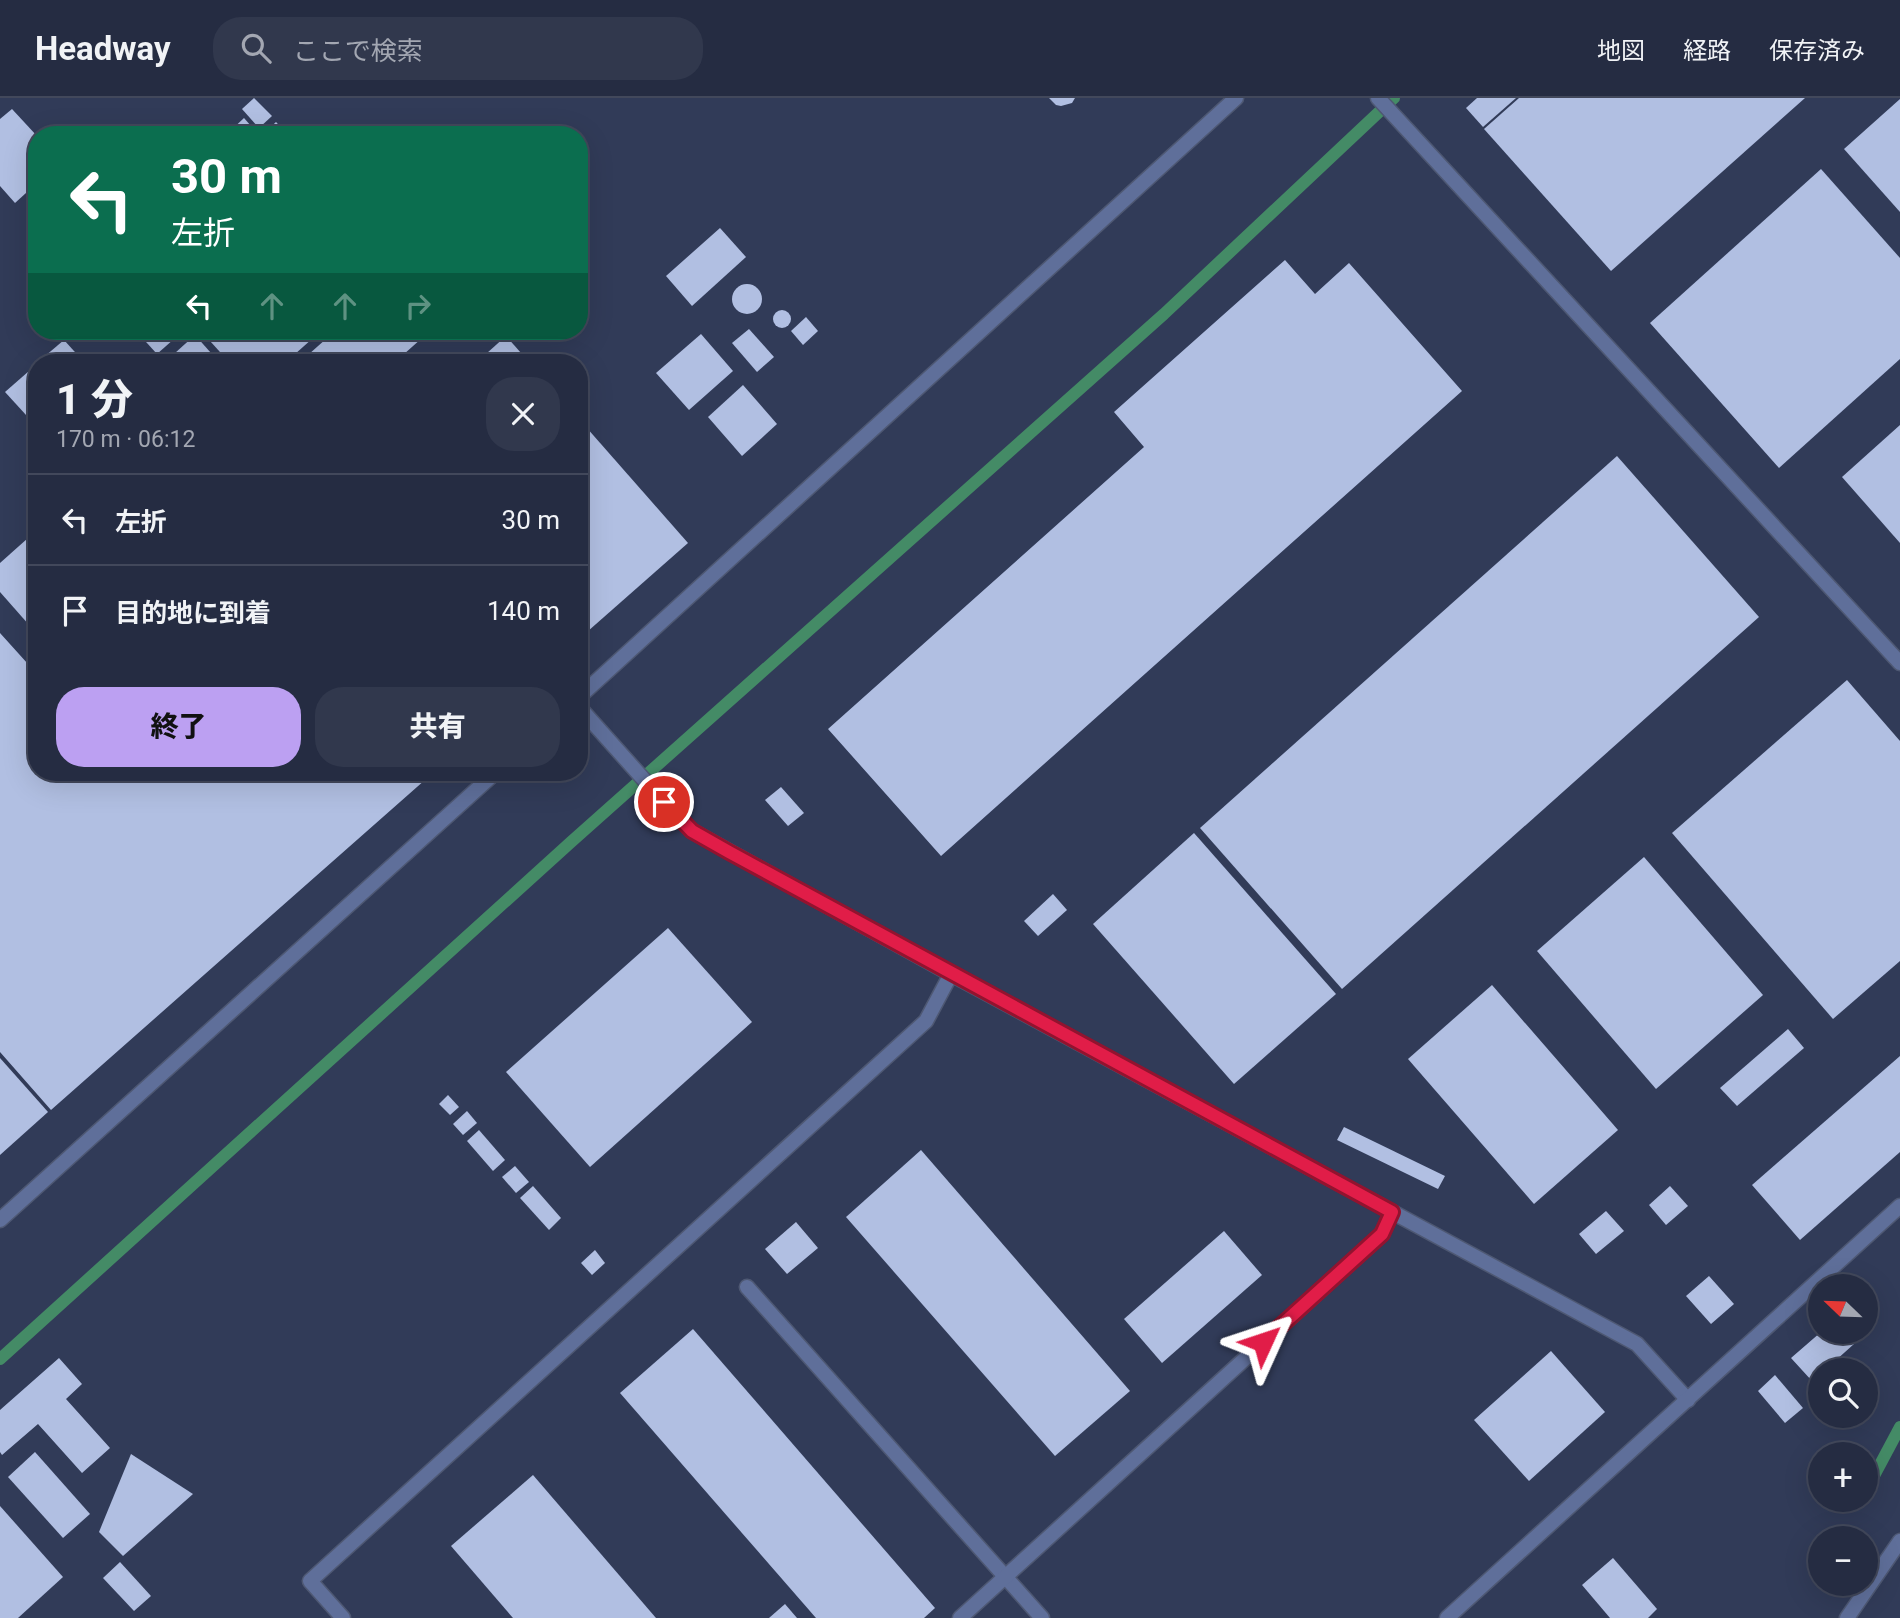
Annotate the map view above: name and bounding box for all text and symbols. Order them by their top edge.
search box [213,17,703,80]
text: Headway [35,29,171,68]
icon: search [237,29,275,67]
text: ここで検索 [293,36,423,66]
text: 地図 [1597,37,1645,65]
text: 経路 [1683,37,1731,65]
text: 保存済み [1769,37,1865,65]
text: 30 m [171,148,282,205]
icon: left [56,154,147,245]
text: 左折 [171,214,235,252]
icon: left [180,287,218,325]
icon: ahead [253,287,291,325]
icon: ahead [326,287,364,325]
icon: right [399,287,437,325]
text: 1 分 [56,375,133,424]
button: close [486,377,560,451]
text: 170 m · 06:12 [56,426,195,453]
icon: left [56,501,94,539]
text: 30 m [502,505,560,535]
text: 左折 [115,507,167,537]
icon: arrive [56,592,94,630]
text: 140 m [487,596,560,626]
text: 目的地に到着 [115,598,271,628]
button: 終了 [56,687,301,767]
button: 共有 [315,687,560,767]
pin [634,772,694,832]
icon: arrive [645,783,683,821]
north arrow [1808,1274,1878,1344]
map controls [1808,1274,1878,1596]
position arrow [1226,1305,1300,1379]
button: search [1808,1358,1878,1428]
button: + [1808,1442,1878,1512]
button: − [1808,1526,1878,1596]

